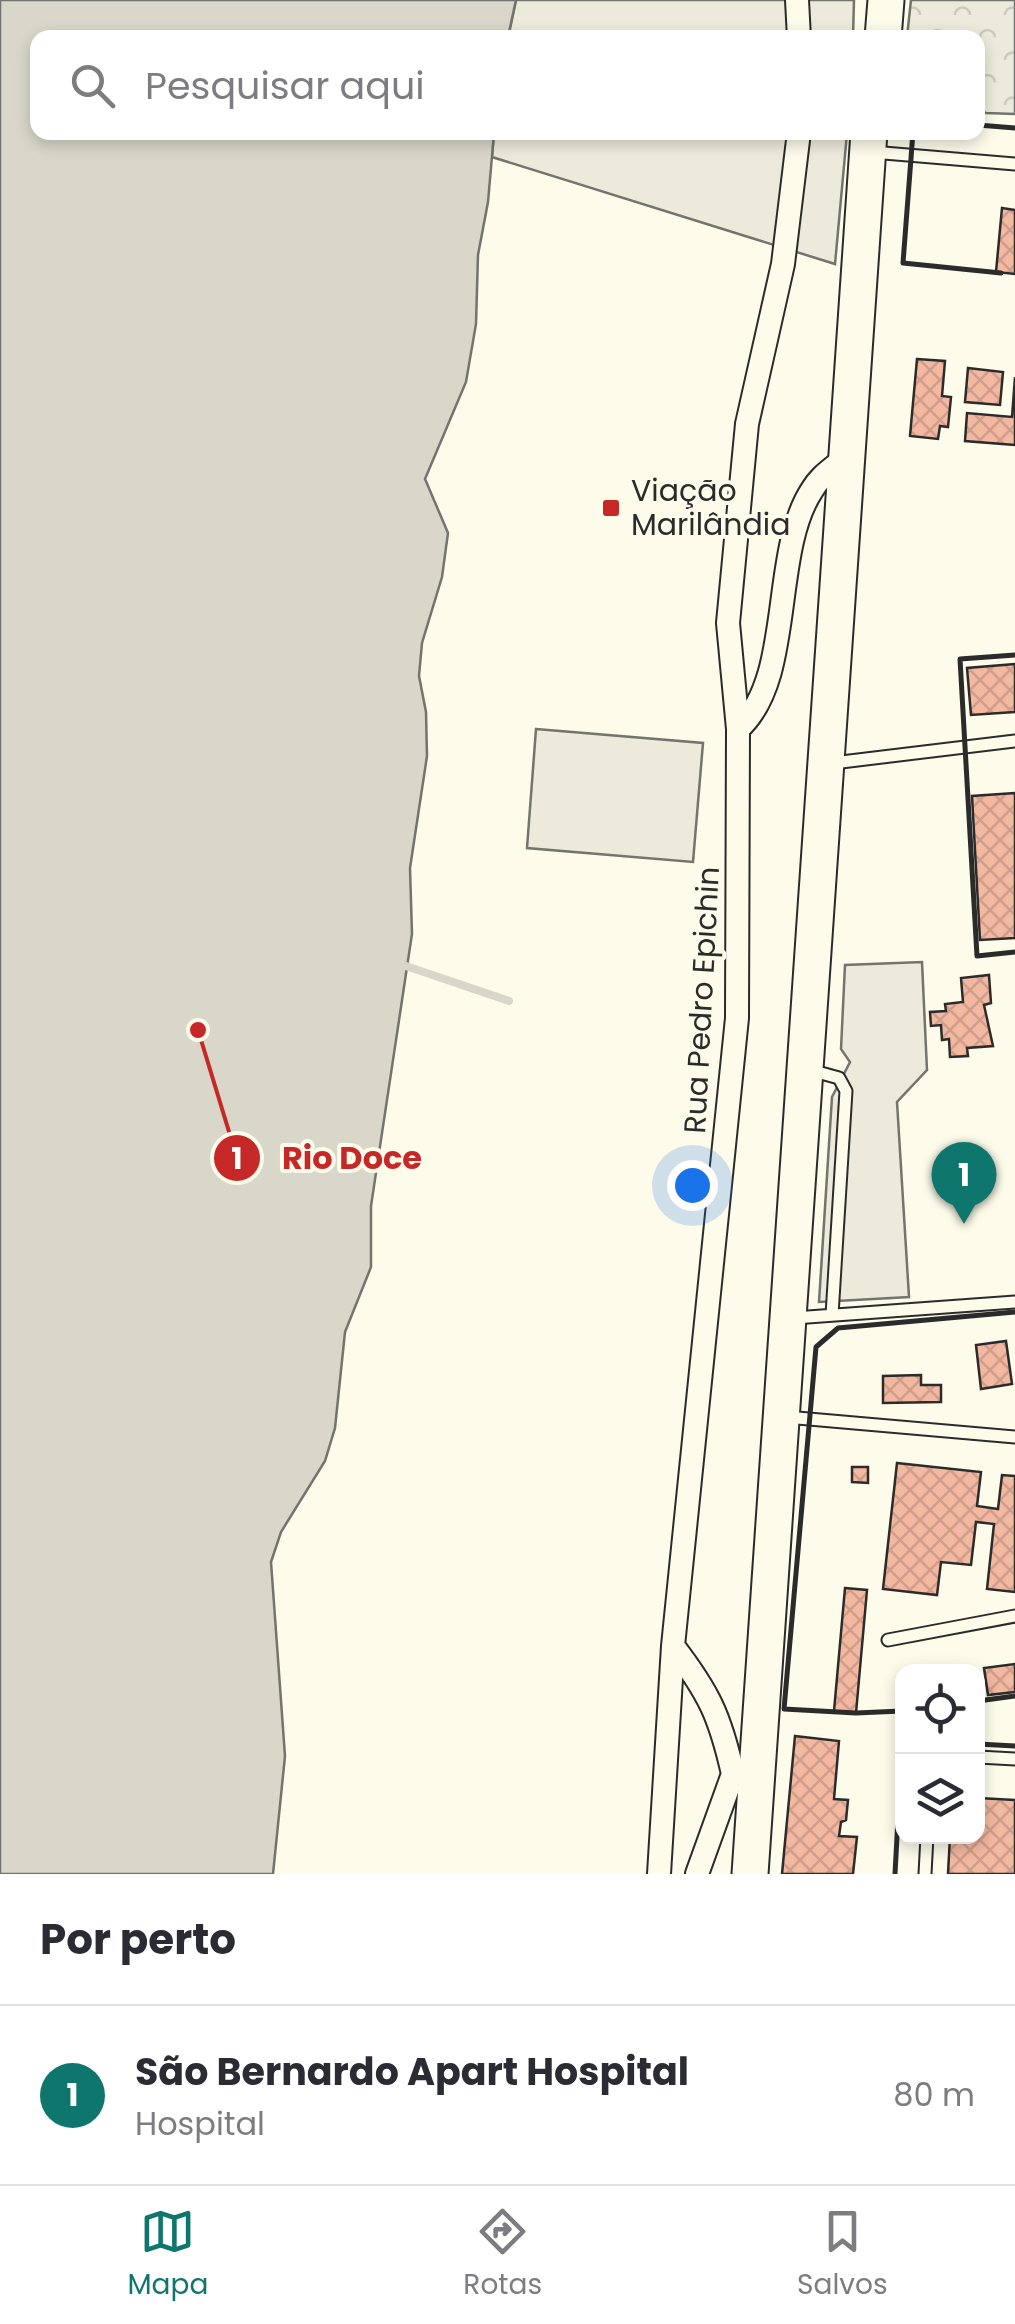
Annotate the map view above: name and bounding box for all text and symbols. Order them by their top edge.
search box [30,30,985,140]
icon: search [65,58,120,113]
text: Pesquisar aqui [145,59,425,112]
place label: Viação Marilândia [631,469,790,546]
marker: Viação Marilândia [600,497,622,519]
street label: Rua Pedro Epichin [673,865,730,1135]
callout: Rio Doce [212,1127,442,1189]
text: Rio Doce [282,1135,422,1180]
text: 1 [231,1137,243,1180]
pin: 1 [932,1142,996,1224]
your location [667,1160,718,1211]
map controls [895,1664,985,1844]
button: locate [895,1664,985,1754]
button: layers [895,1754,985,1844]
text: Por perto [40,1910,236,1969]
text: São Bernardo Apart Hospital [135,2045,689,2098]
text: 1 [66,2072,79,2117]
text: 80 m [893,2072,975,2117]
text: Hospital [135,2101,265,2146]
tab: Mapa [127,2204,208,2306]
tab: Rotas [463,2204,542,2306]
tab: Salvos [797,2204,888,2306]

